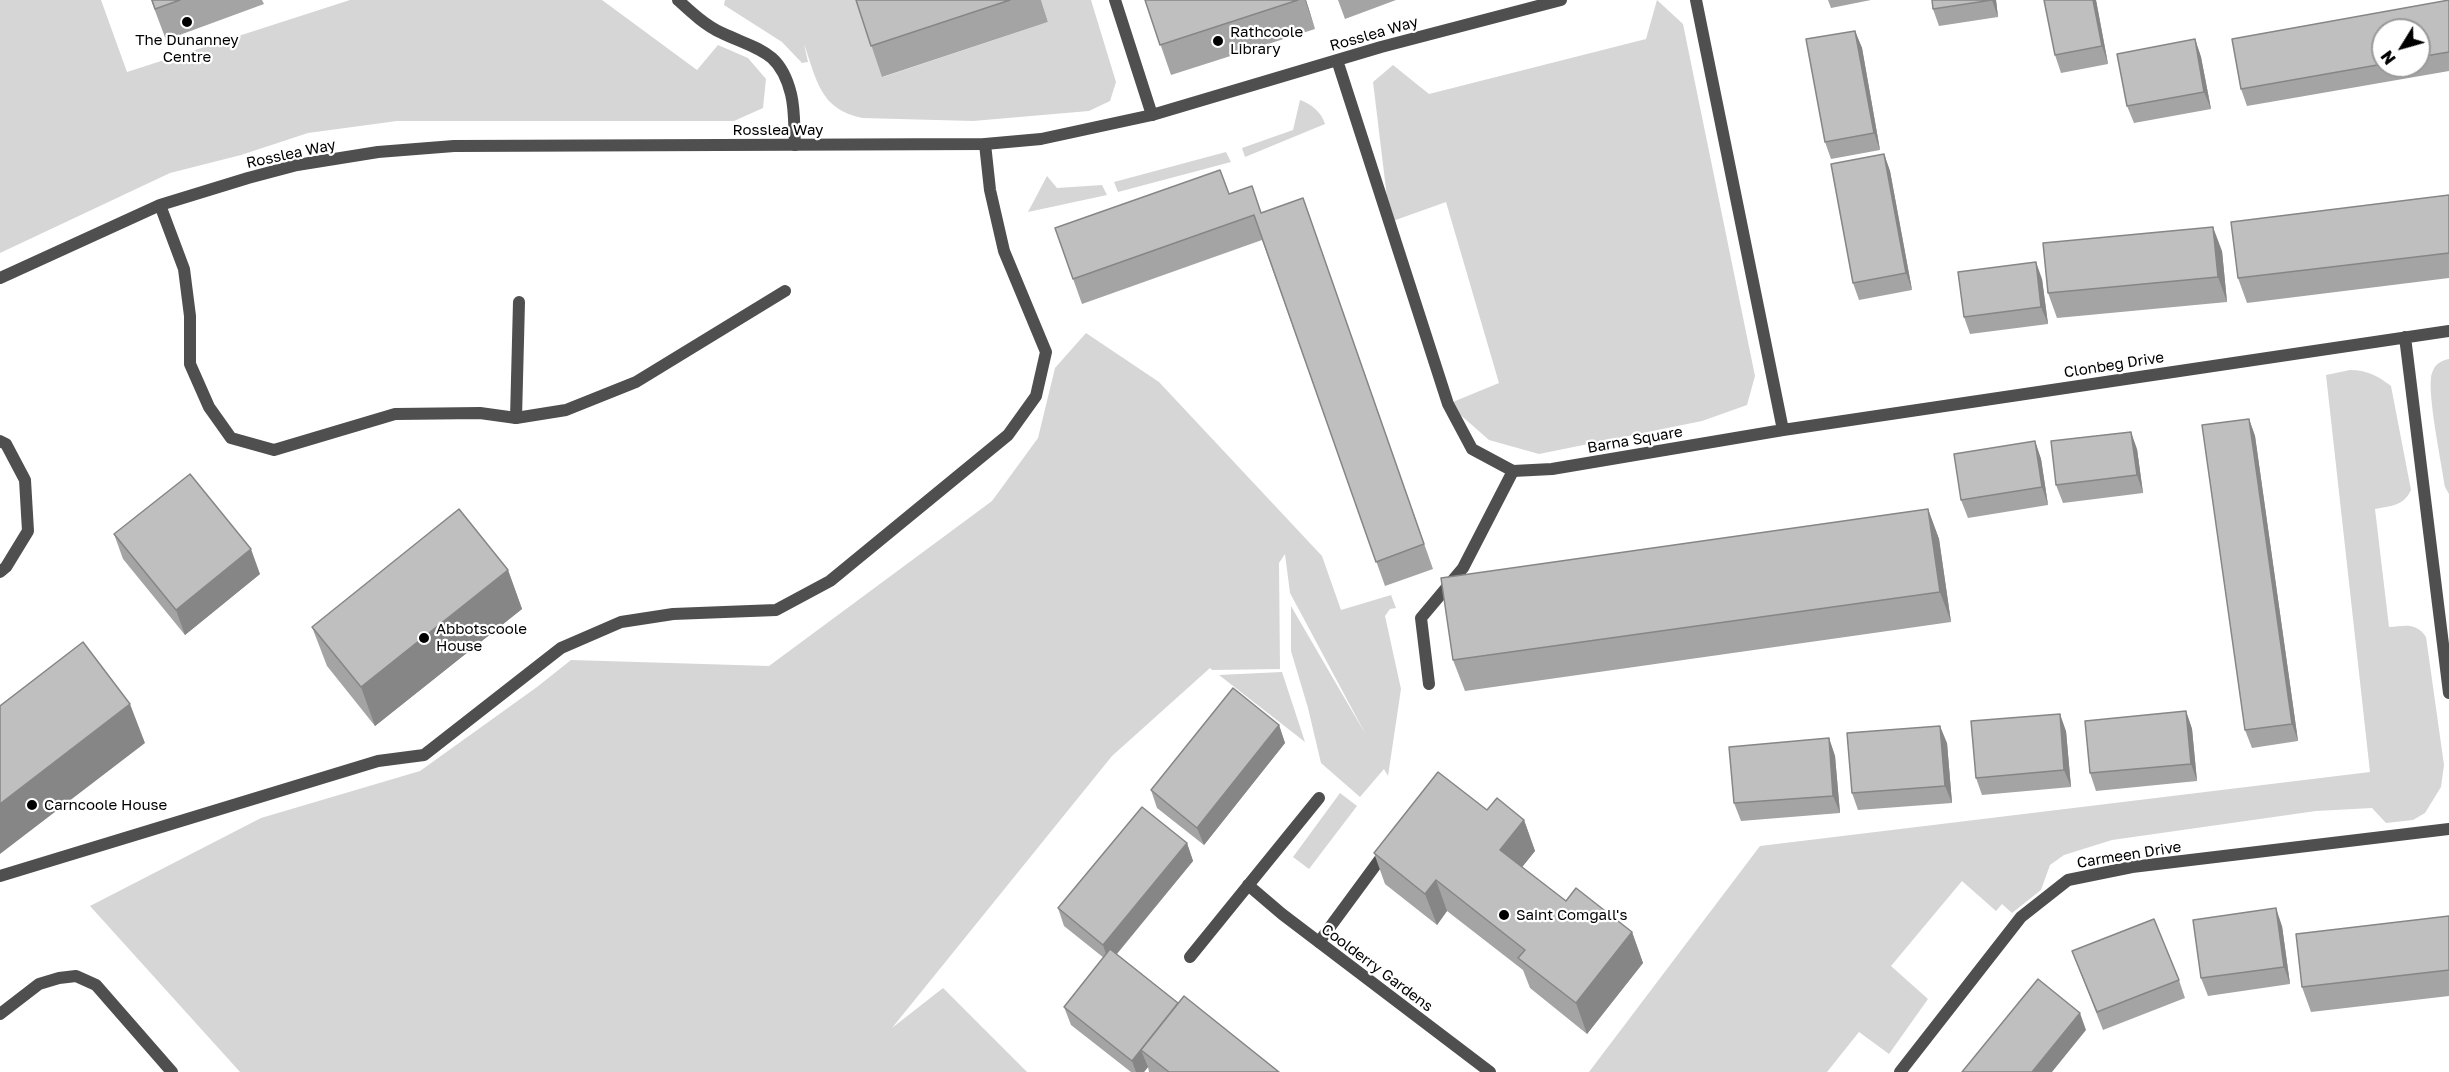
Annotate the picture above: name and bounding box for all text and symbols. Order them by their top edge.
street label: Rosslea Way [1328,13,1420,55]
marker: The Dunanney Centre [180,15,194,29]
north arrow [2371,18,2431,78]
place label: Rathcoole Library [1230,23,1303,58]
place label: The Dunanney Centre [135,31,239,66]
marker: Rathcoole Library [1211,34,1225,48]
text: N [2377,47,2400,69]
street label: Rosslea Way [733,121,823,139]
street label: Rosslea Way [245,136,337,172]
street label: Clonbeg Drive [2063,348,2165,382]
street label: Barna Square [1586,423,1684,457]
place label: Abbotscoole House [436,620,527,655]
marker: Abbotscoole House [417,631,431,645]
place label: Carncoole House [44,796,167,814]
marker: Carncoole House [25,798,39,812]
street label: Carmeen Drive [2076,838,2182,872]
place label: Saint Comgall's [1516,906,1627,924]
marker: Saint Comgall's [1497,908,1511,922]
street label: Coolderry Gardens [1318,920,1436,1016]

